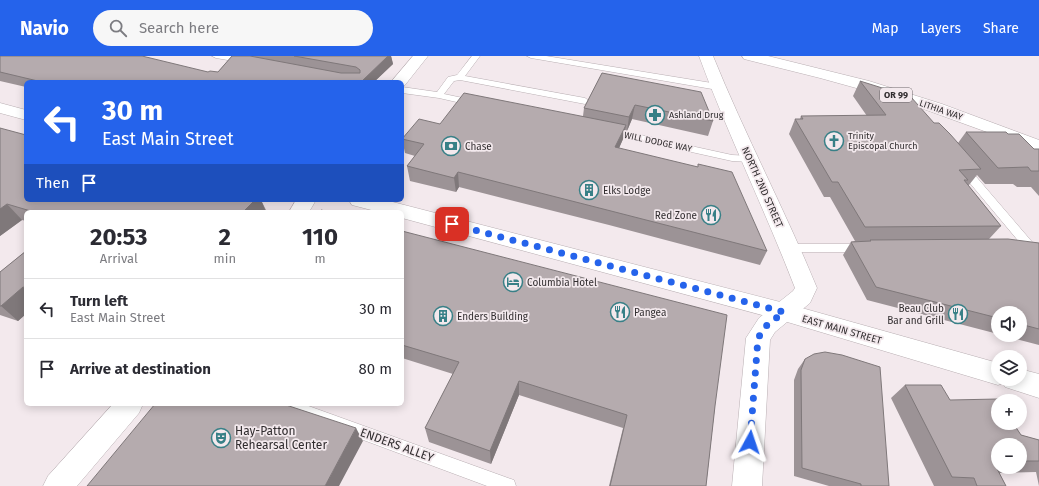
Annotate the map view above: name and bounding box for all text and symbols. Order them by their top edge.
search box [93,10,373,46]
text: Navio [20,17,69,40]
icon: search [107,17,129,39]
text: Search here [139,19,219,37]
text: Map [872,20,898,37]
text: Layers [920,20,961,37]
text: Share [983,20,1019,37]
road number: OR 99 [880,88,912,102]
text: 30 m [102,94,163,127]
icon: left [36,96,88,148]
street label: LITHIA WAY [918,98,964,122]
pharmacy icon: Ashland Drug [644,104,666,126]
place label: Ashland Drug [669,110,724,120]
text: East Main Street [102,128,234,150]
street label: WILL DODGE WAY [623,130,693,154]
church icon: Trinity Episcopal Church [823,130,845,152]
place label: Trinity Episcopal Church [848,131,918,151]
bank icon: Chase [440,135,462,157]
place label: Chase [465,141,492,153]
street label: NORTH 2ND STREET [739,145,786,231]
icon: arrive [78,172,100,194]
text: Then [36,174,70,192]
building icon: Elks Lodge [578,179,600,201]
place label: Elks Lodge [603,185,651,197]
restaurant icon: Red Zone [700,204,722,226]
pin [435,207,469,241]
place label: Red Zone [655,210,697,222]
icon: arrive [441,213,463,235]
text: 20:53 [90,223,148,251]
text: 2 [219,223,231,251]
text: 110 [302,223,338,251]
text: Arrival [100,251,138,266]
text: min [214,251,236,266]
text: m [314,251,326,266]
hotel icon: Columbia Hotel [502,271,524,293]
place label: Columbia Hotel [527,277,597,289]
text: Turn left [70,292,128,310]
icon: left [36,298,58,320]
text: 30 m [359,300,392,318]
restaurant icon: Pangea [609,301,631,323]
place label: Beau Club Bar and Grill [887,303,944,327]
restaurant icon: Beau Club Bar and Grill [947,303,969,325]
building icon: Enders Building [432,305,454,327]
map controls [991,306,1027,474]
button: sound [991,306,1027,342]
place label: Pangea [634,307,666,319]
text: East Main Street [70,310,165,325]
place label: Enders Building [457,311,529,323]
street label: EAST MAIN STREET [800,313,884,347]
button: layers [991,350,1027,386]
icon: arrive [36,358,58,380]
text: Arrive at destination [70,360,211,378]
text: 80 m [359,360,392,378]
button: + [991,394,1027,430]
position arrow [729,421,771,463]
place label: Hay-Patton Rehearsal Center [235,424,327,452]
street label: ENDERS ALLEY [358,425,436,465]
theatre icon: Hay-Patton Rehearsal Center [210,427,232,449]
button: − [991,438,1027,474]

